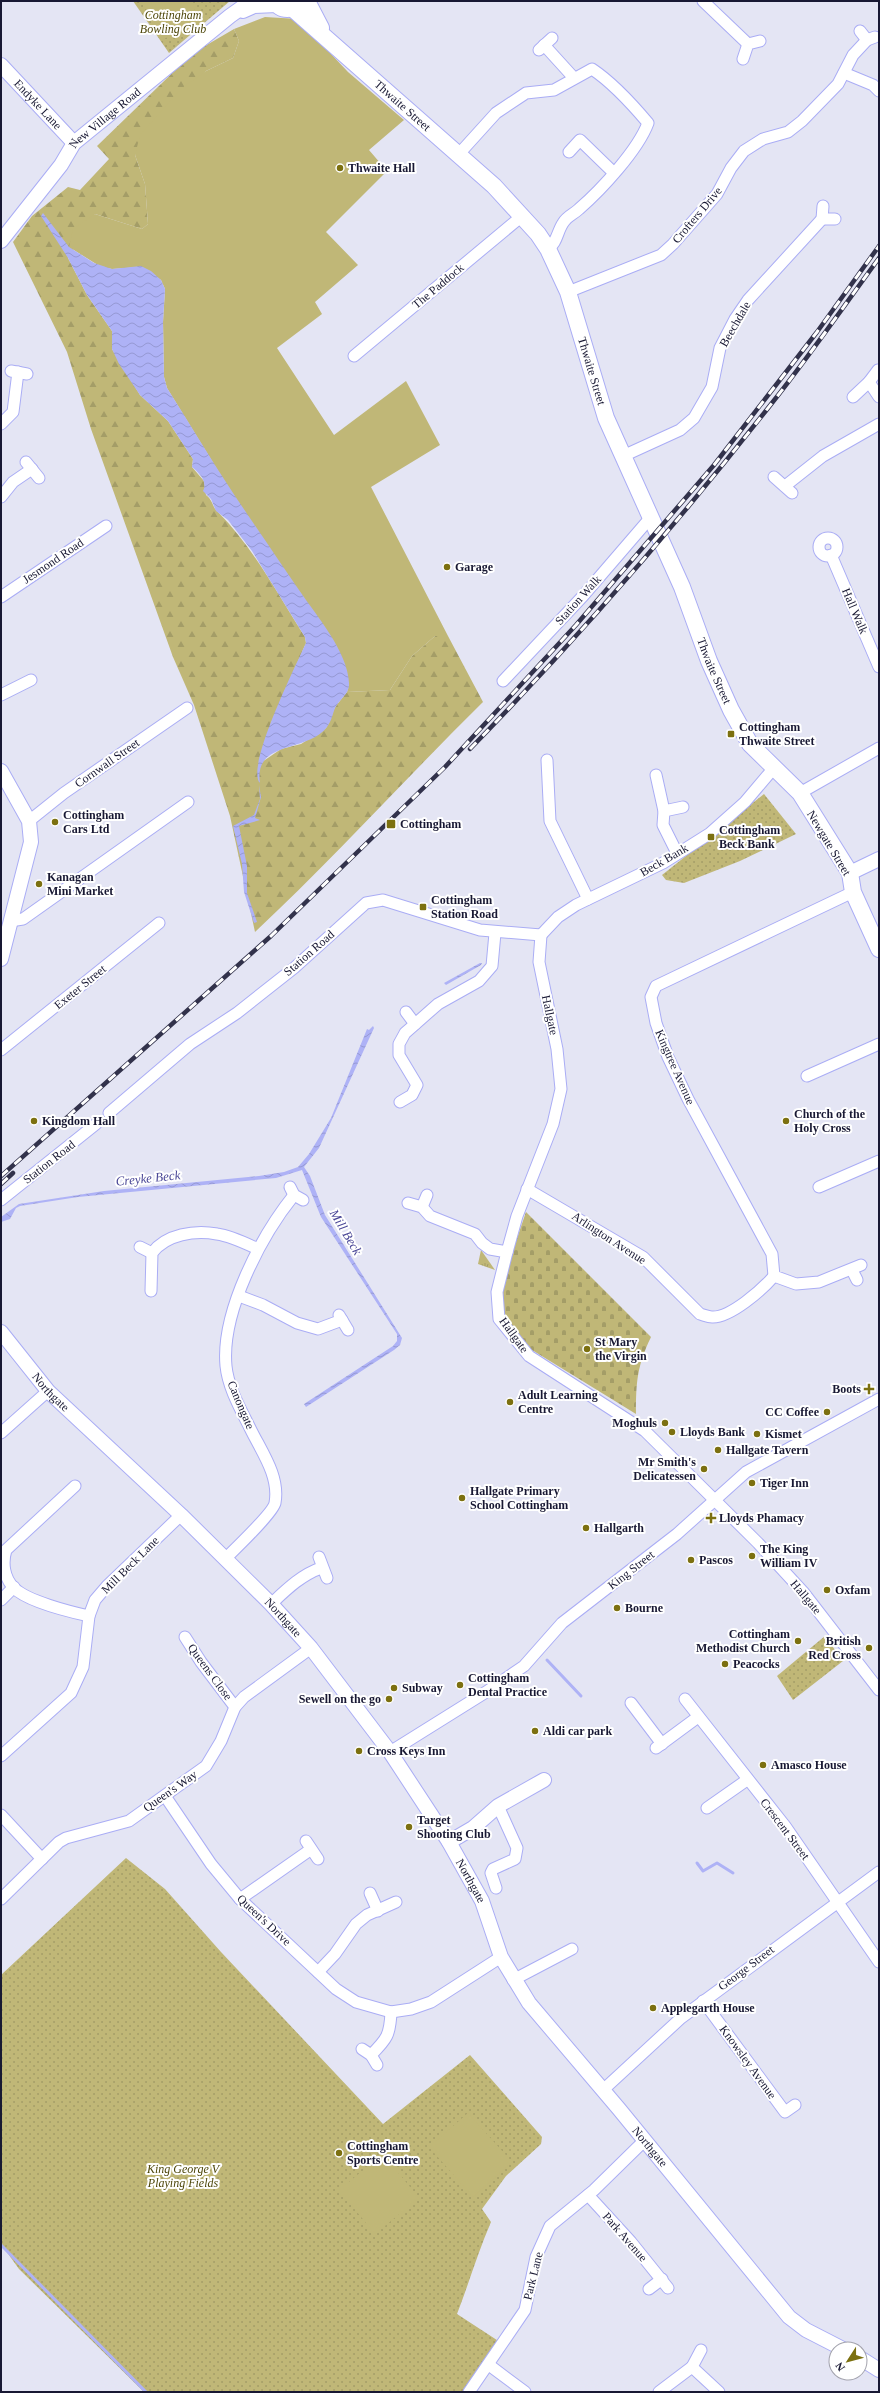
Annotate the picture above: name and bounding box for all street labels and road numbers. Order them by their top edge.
street label: Endyke Lane [11,76,65,132]
street label: Thwaite Street [372,77,434,134]
street label: New Village Road [66,85,143,151]
street label: Crofters Drive [669,184,725,246]
street label: The Paddock [409,260,467,312]
street label: Beechdale [716,299,754,349]
street label: Thwaite Street [575,335,609,407]
street label: Jesmond Road [20,536,86,586]
street label: Station Walk [552,572,604,628]
street label: Hall Walk [839,586,871,636]
street label: Thwaite Street [694,636,735,707]
street label: Cornwall Street [72,735,143,790]
street label: Newgate Street [804,808,854,879]
street label: Beck Bank [638,841,690,879]
street label: Station Road [281,927,337,979]
street label: Exeter Street [51,962,109,1012]
street label: Hallgate [539,994,561,1036]
street label: Kingtree Avenue [652,1027,698,1107]
street label: Station Road [20,1137,78,1187]
street label: Arlington Avenue [569,1209,649,1267]
street label: Hallgate [496,1314,532,1356]
street label: Northgate [29,1370,72,1414]
street label: Canongate [225,1379,257,1431]
street label: Mill Beck Lane [98,1533,162,1597]
street label: King Street [605,1547,657,1592]
street label: Hallgate [788,1577,824,1617]
street label: Northgate [262,1595,305,1640]
street label: Queens Close [185,1641,235,1703]
street label: Queen's Way [140,1767,200,1815]
street label: Crescent Street [757,1796,813,1863]
street label: Northgate [453,1856,489,1905]
street label: Queen's Drive [234,1892,294,1948]
street label: George Street [715,1942,777,1993]
street label: Knowsley Avenue [717,2023,779,2101]
street label: Northgate [629,2124,671,2170]
street label: Park Avenue [600,2209,650,2265]
street label: Park Lane [520,2251,546,2301]

